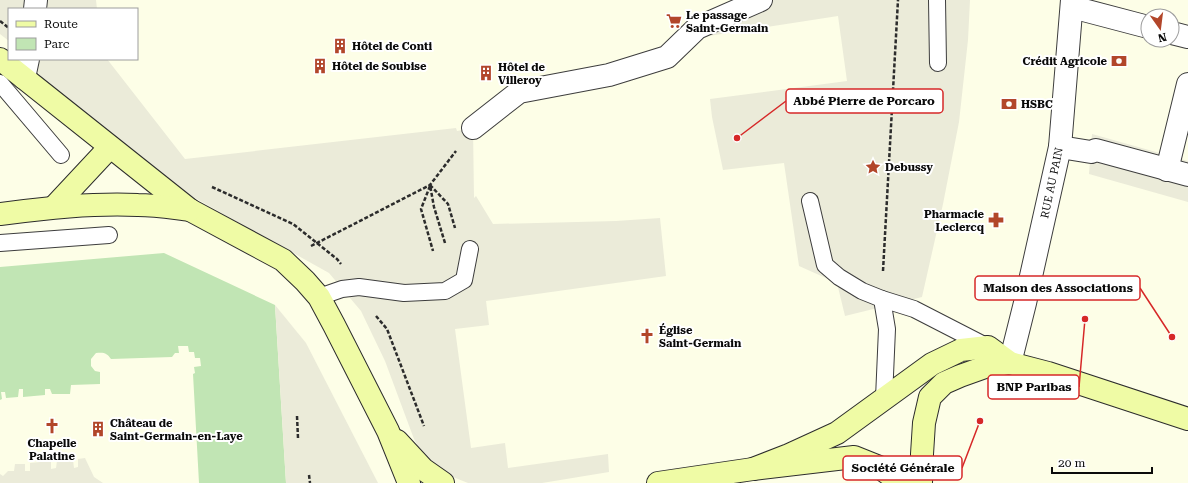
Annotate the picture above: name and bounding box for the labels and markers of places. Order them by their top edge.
place label: Le passage Saint-Germain [686,9,769,35]
supermarket icon: Le passage Saint-Germain [665,12,683,30]
building icon: Hôtel de Conti [331,37,349,55]
place label: Hôtel de Conti [352,40,433,53]
bank icon: Crédit Agricole [1110,52,1128,70]
place label: Crédit Agricole [1023,55,1108,68]
building icon: Hôtel de Soubise [311,57,329,75]
place label: Hôtel de Soubise [332,60,427,73]
place label: Hôtel de Villeroy [498,61,546,87]
building icon: Hôtel de Villeroy [477,64,495,82]
callout: Abbé Pierre de Porcaro [786,89,943,113]
bank icon: HSBC [1000,95,1018,113]
place label: HSBC [1021,98,1053,111]
place icon: Debussy [864,158,882,176]
place label: Debussy [885,161,933,174]
place label: Pharmacie Leclercq [924,208,985,234]
pharmacy icon: Pharmacie Leclercq [987,211,1005,229]
callout: Maison des Associations [975,276,1140,300]
place label: Église Saint-Germain [659,323,742,350]
church icon: Église Saint-Germain [638,327,656,345]
callout: BNP Paribas [988,375,1079,399]
church icon: Chapelle Palatine [43,417,61,435]
place label: Château de Saint-Germain-en-Laye [110,417,243,443]
building icon: Château de Saint-Germain-en-Laye [89,420,107,438]
place label: Chapelle Palatine [27,437,77,463]
callout: Société Générale [843,456,962,480]

